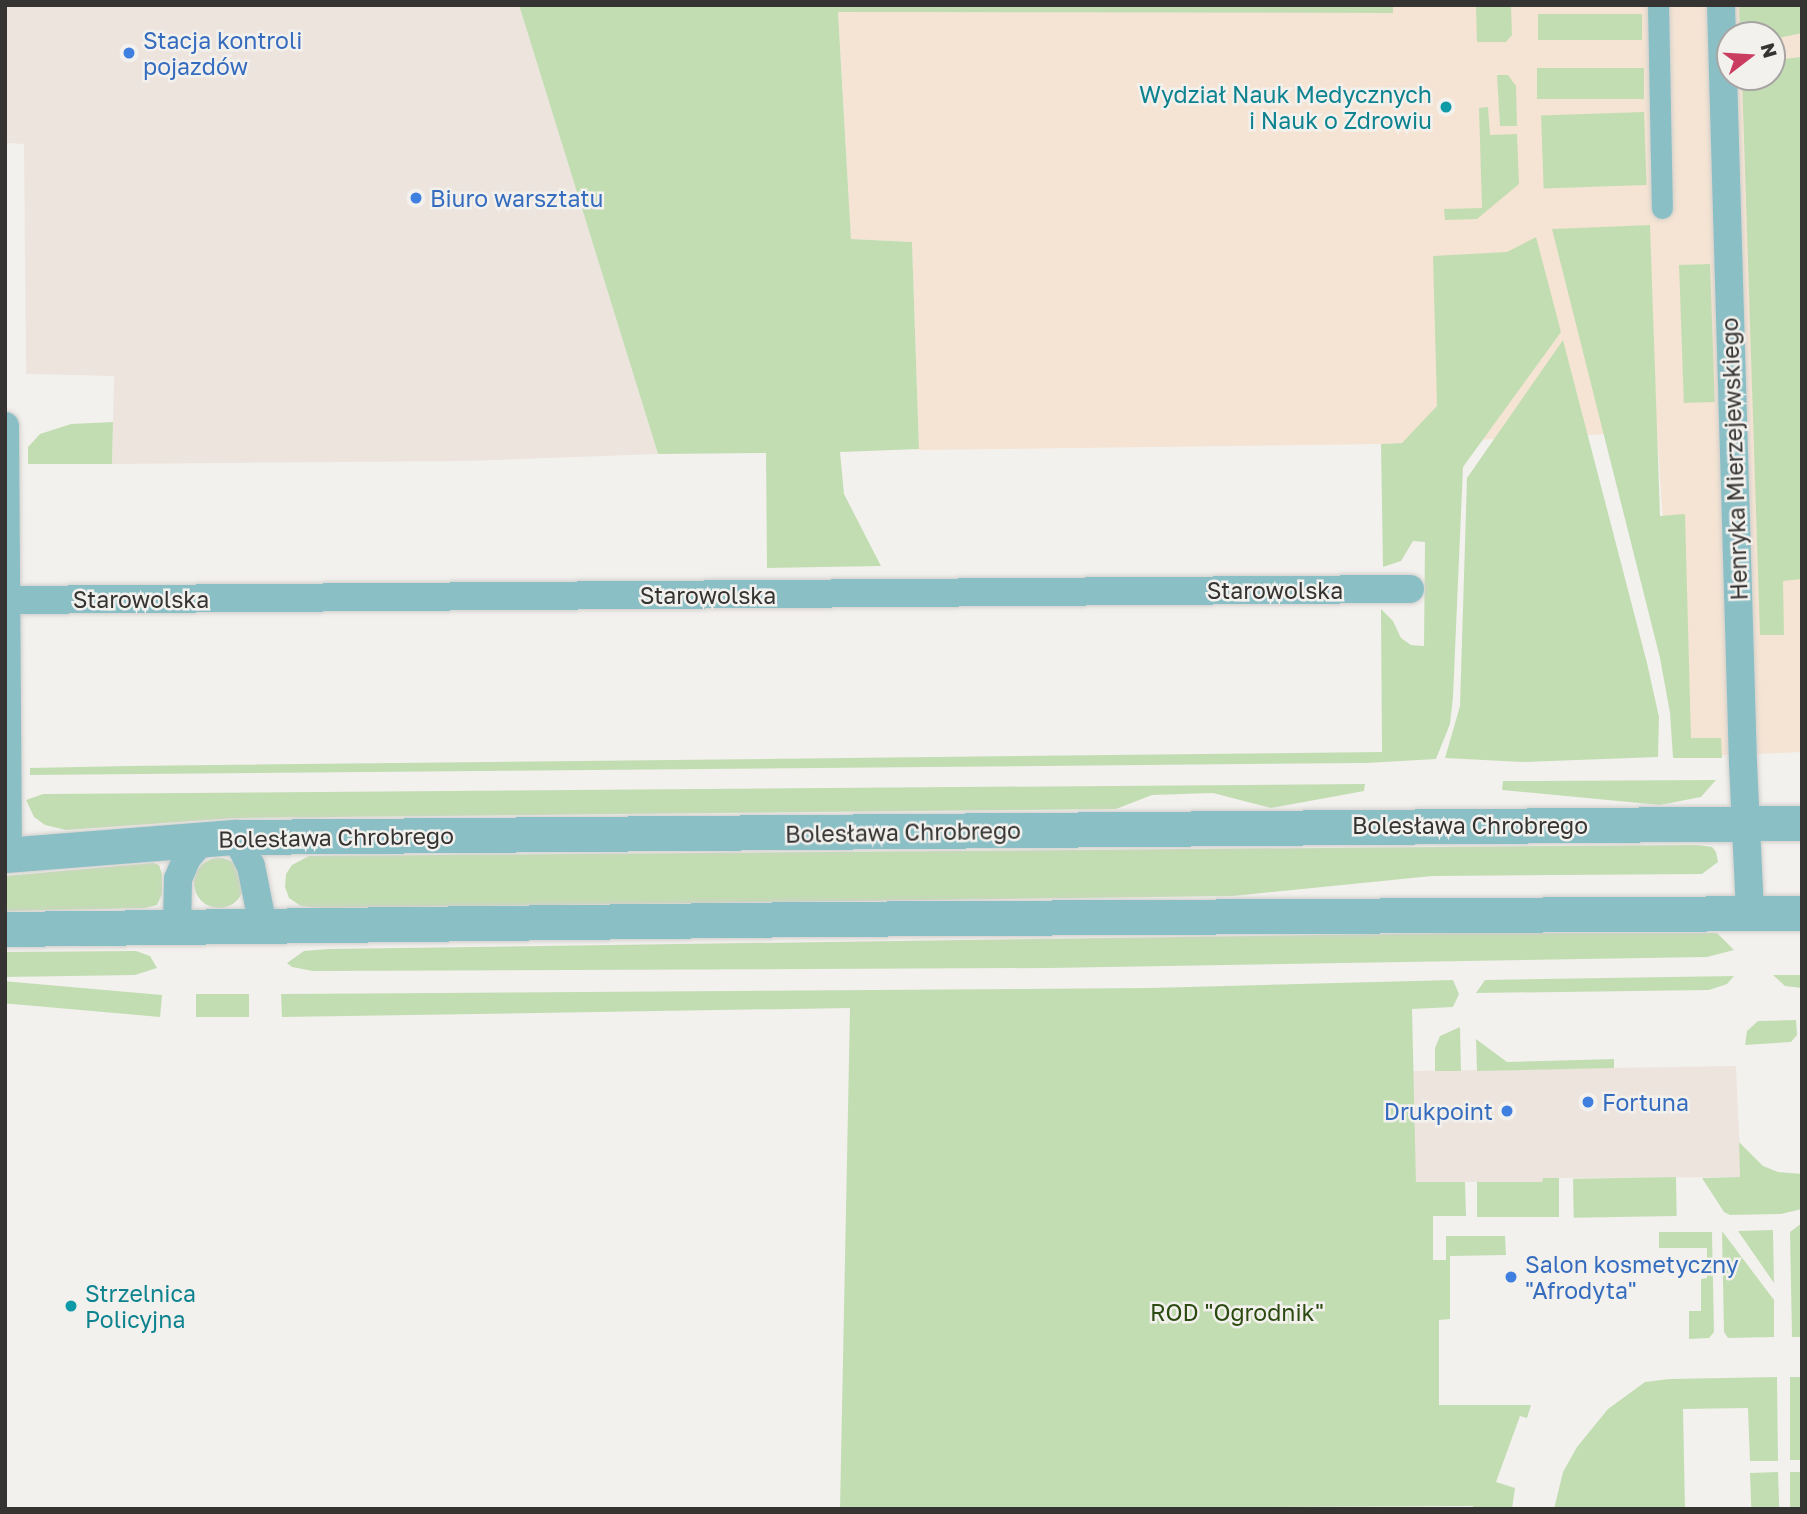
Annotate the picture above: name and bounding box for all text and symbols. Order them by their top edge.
north arrow [1716,21,1786,91]
place label: Stacja kontroli pojazdów [143,26,302,80]
text: N [1757,40,1783,61]
marker: Stacja kontroli pojazdów [121,45,137,61]
place label: Wydział Nauk Medycznych i Nauk o Zdrowiu [1139,80,1432,134]
marker: Wydział Nauk Medycznych i Nauk o Zdrowiu [1438,99,1454,115]
place label: Biuro warsztatu [430,184,603,212]
marker: Biuro warsztatu [408,190,424,206]
street label: Henryka Mierzejewskiego [1715,317,1753,601]
street label: Starowolska [1207,576,1343,604]
street label: Starowolska [640,581,776,609]
street label: Starowolska [73,585,209,613]
street label: Bolesława Chrobrego [1352,811,1588,839]
street label: Bolesława Chrobrego [785,816,1021,848]
street label: Bolesława Chrobrego [218,821,454,853]
place label: Fortuna [1602,1088,1689,1116]
marker: Fortuna [1580,1094,1596,1110]
place label: Drukpoint [1384,1097,1493,1125]
marker: Drukpoint [1499,1103,1515,1119]
place label: Salon kosmetyczny "Afrodyta" [1525,1250,1739,1304]
marker: Salon kosmetyczny "Afrodyta" [1503,1269,1519,1285]
place label: Strzelnica Policyjna [85,1279,196,1333]
marker: Strzelnica Policyjna [63,1298,79,1314]
park label: ROD "Ogrodnik" [1150,1298,1324,1326]

